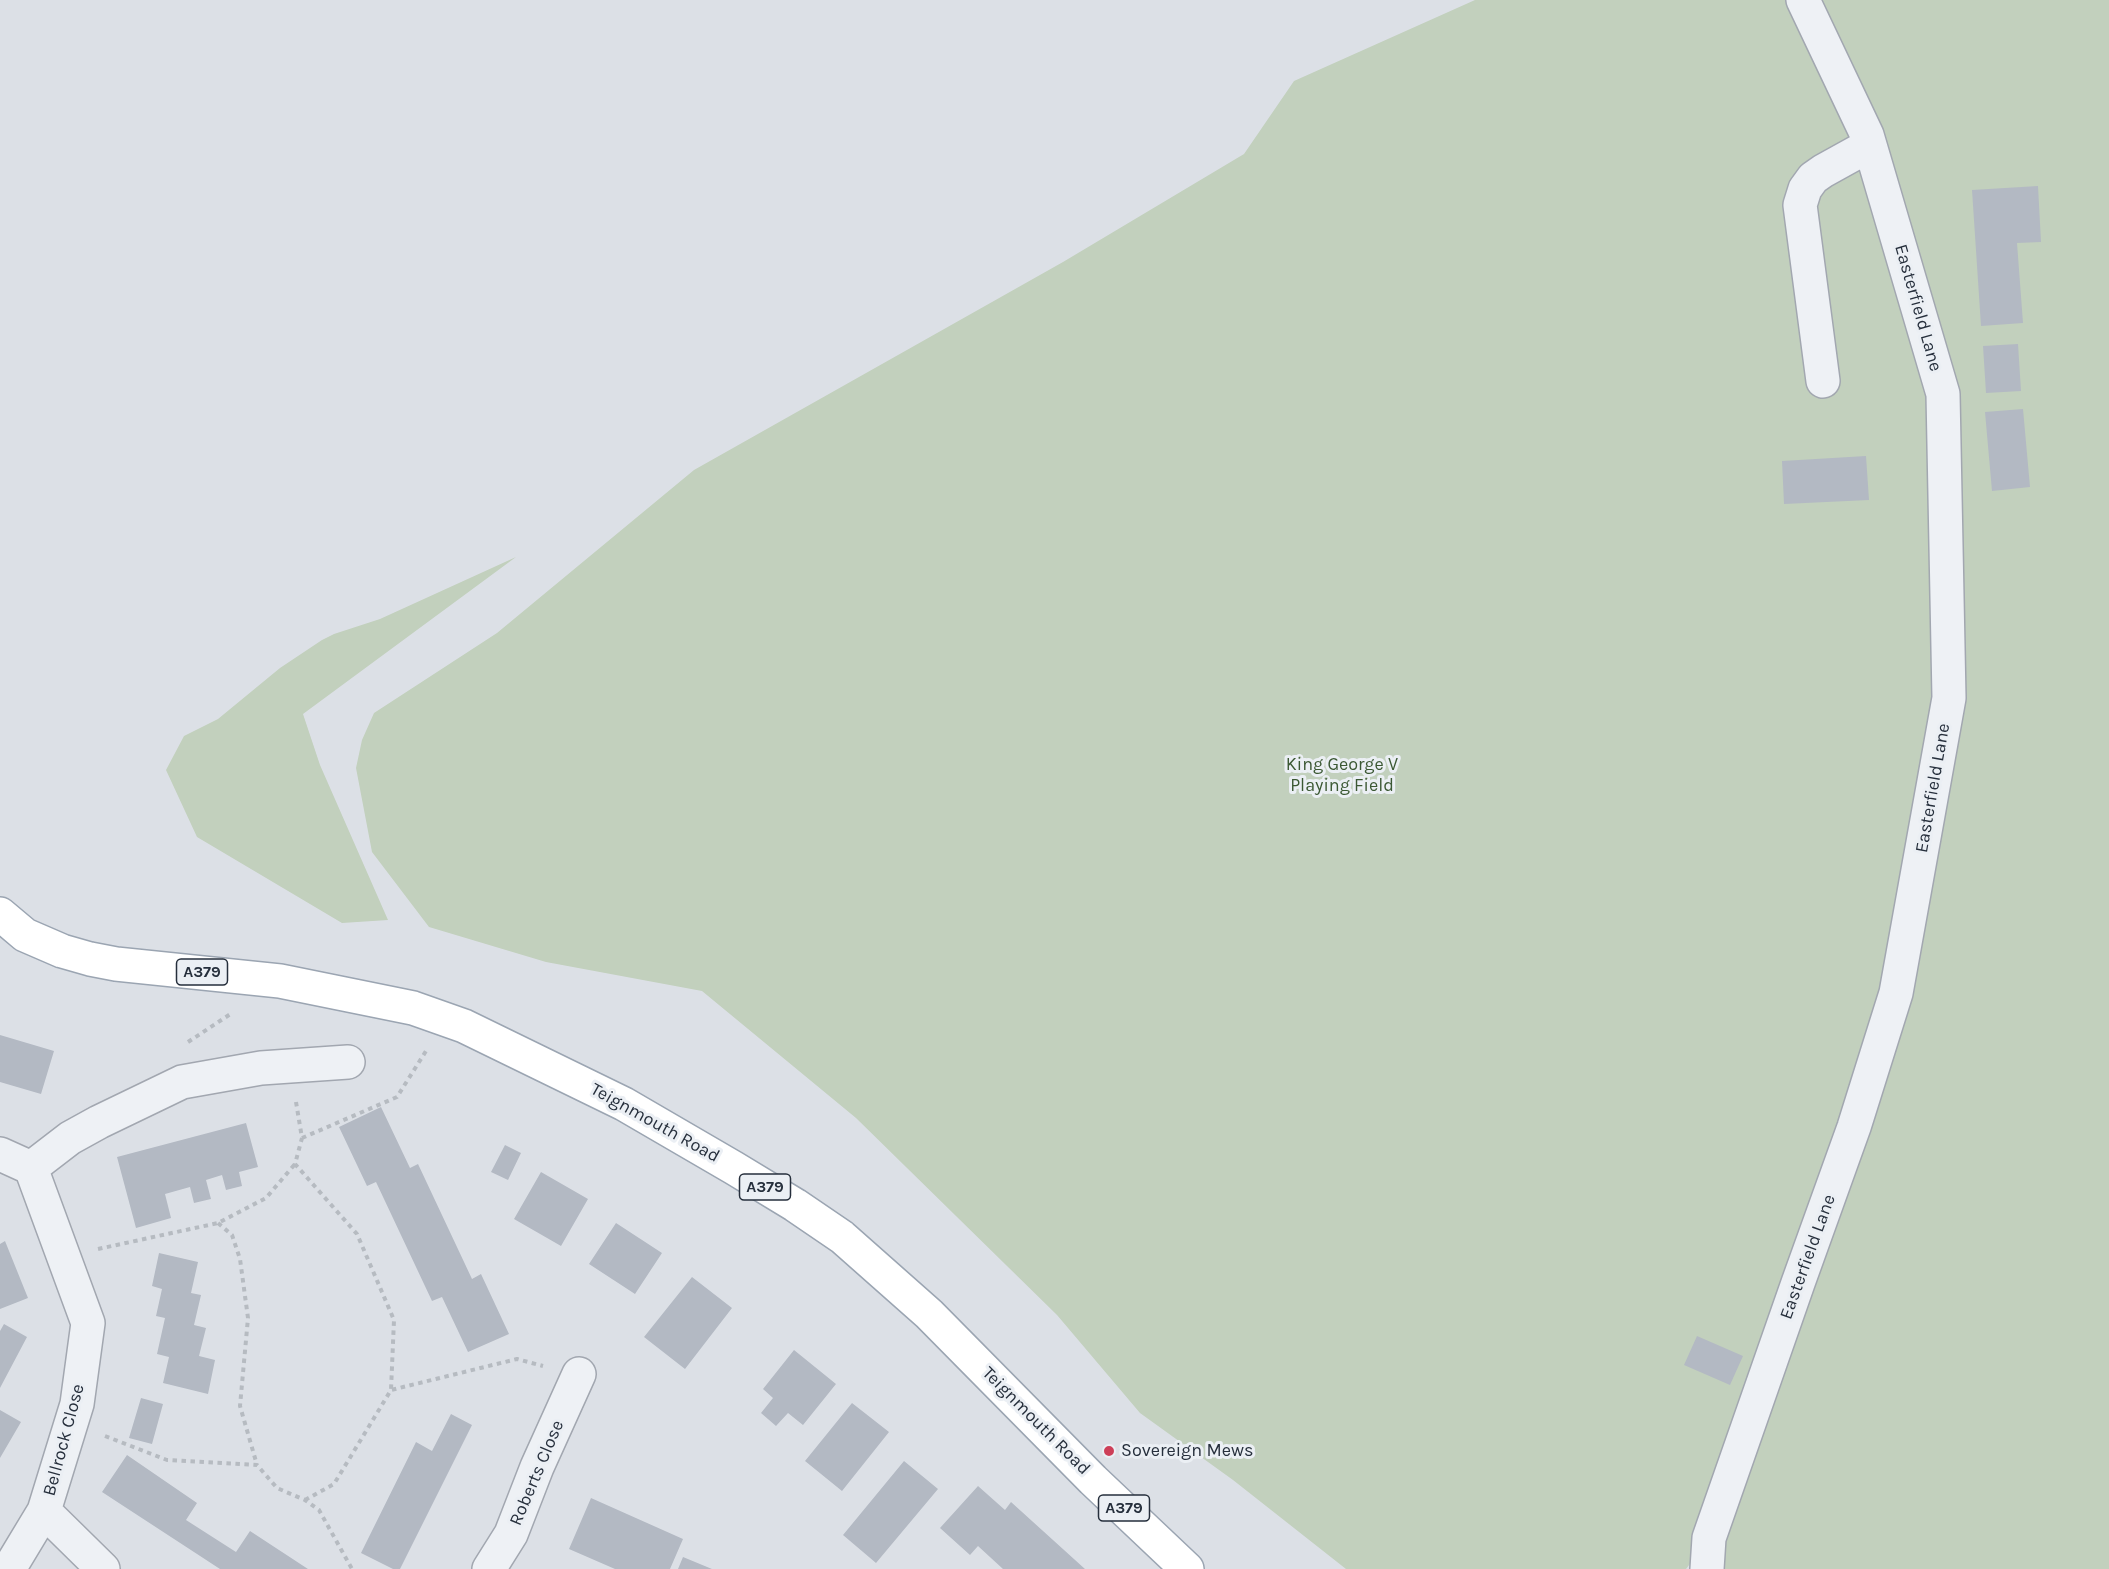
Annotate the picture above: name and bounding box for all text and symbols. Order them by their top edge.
street label: Easterfield Lane [1890,242,1946,374]
street label: Easterfield Lane [1911,722,1955,854]
park label: King George V Playing Field [1286,754,1398,796]
road number: A379 [176,959,228,985]
street label: Teignmouth Road [587,1079,723,1167]
road number: A379 [740,1174,790,1200]
street label: Easterfield Lane [1775,1192,1841,1322]
street label: Teignmouth Road [977,1362,1095,1480]
street label: Bellrock Close [39,1382,89,1498]
street label: Roberts Close [505,1417,569,1529]
place label: Sovereign Mews [1121,1440,1253,1462]
marker: Sovereign Mews [1102,1444,1116,1458]
road number: A379 [1098,1495,1150,1521]

